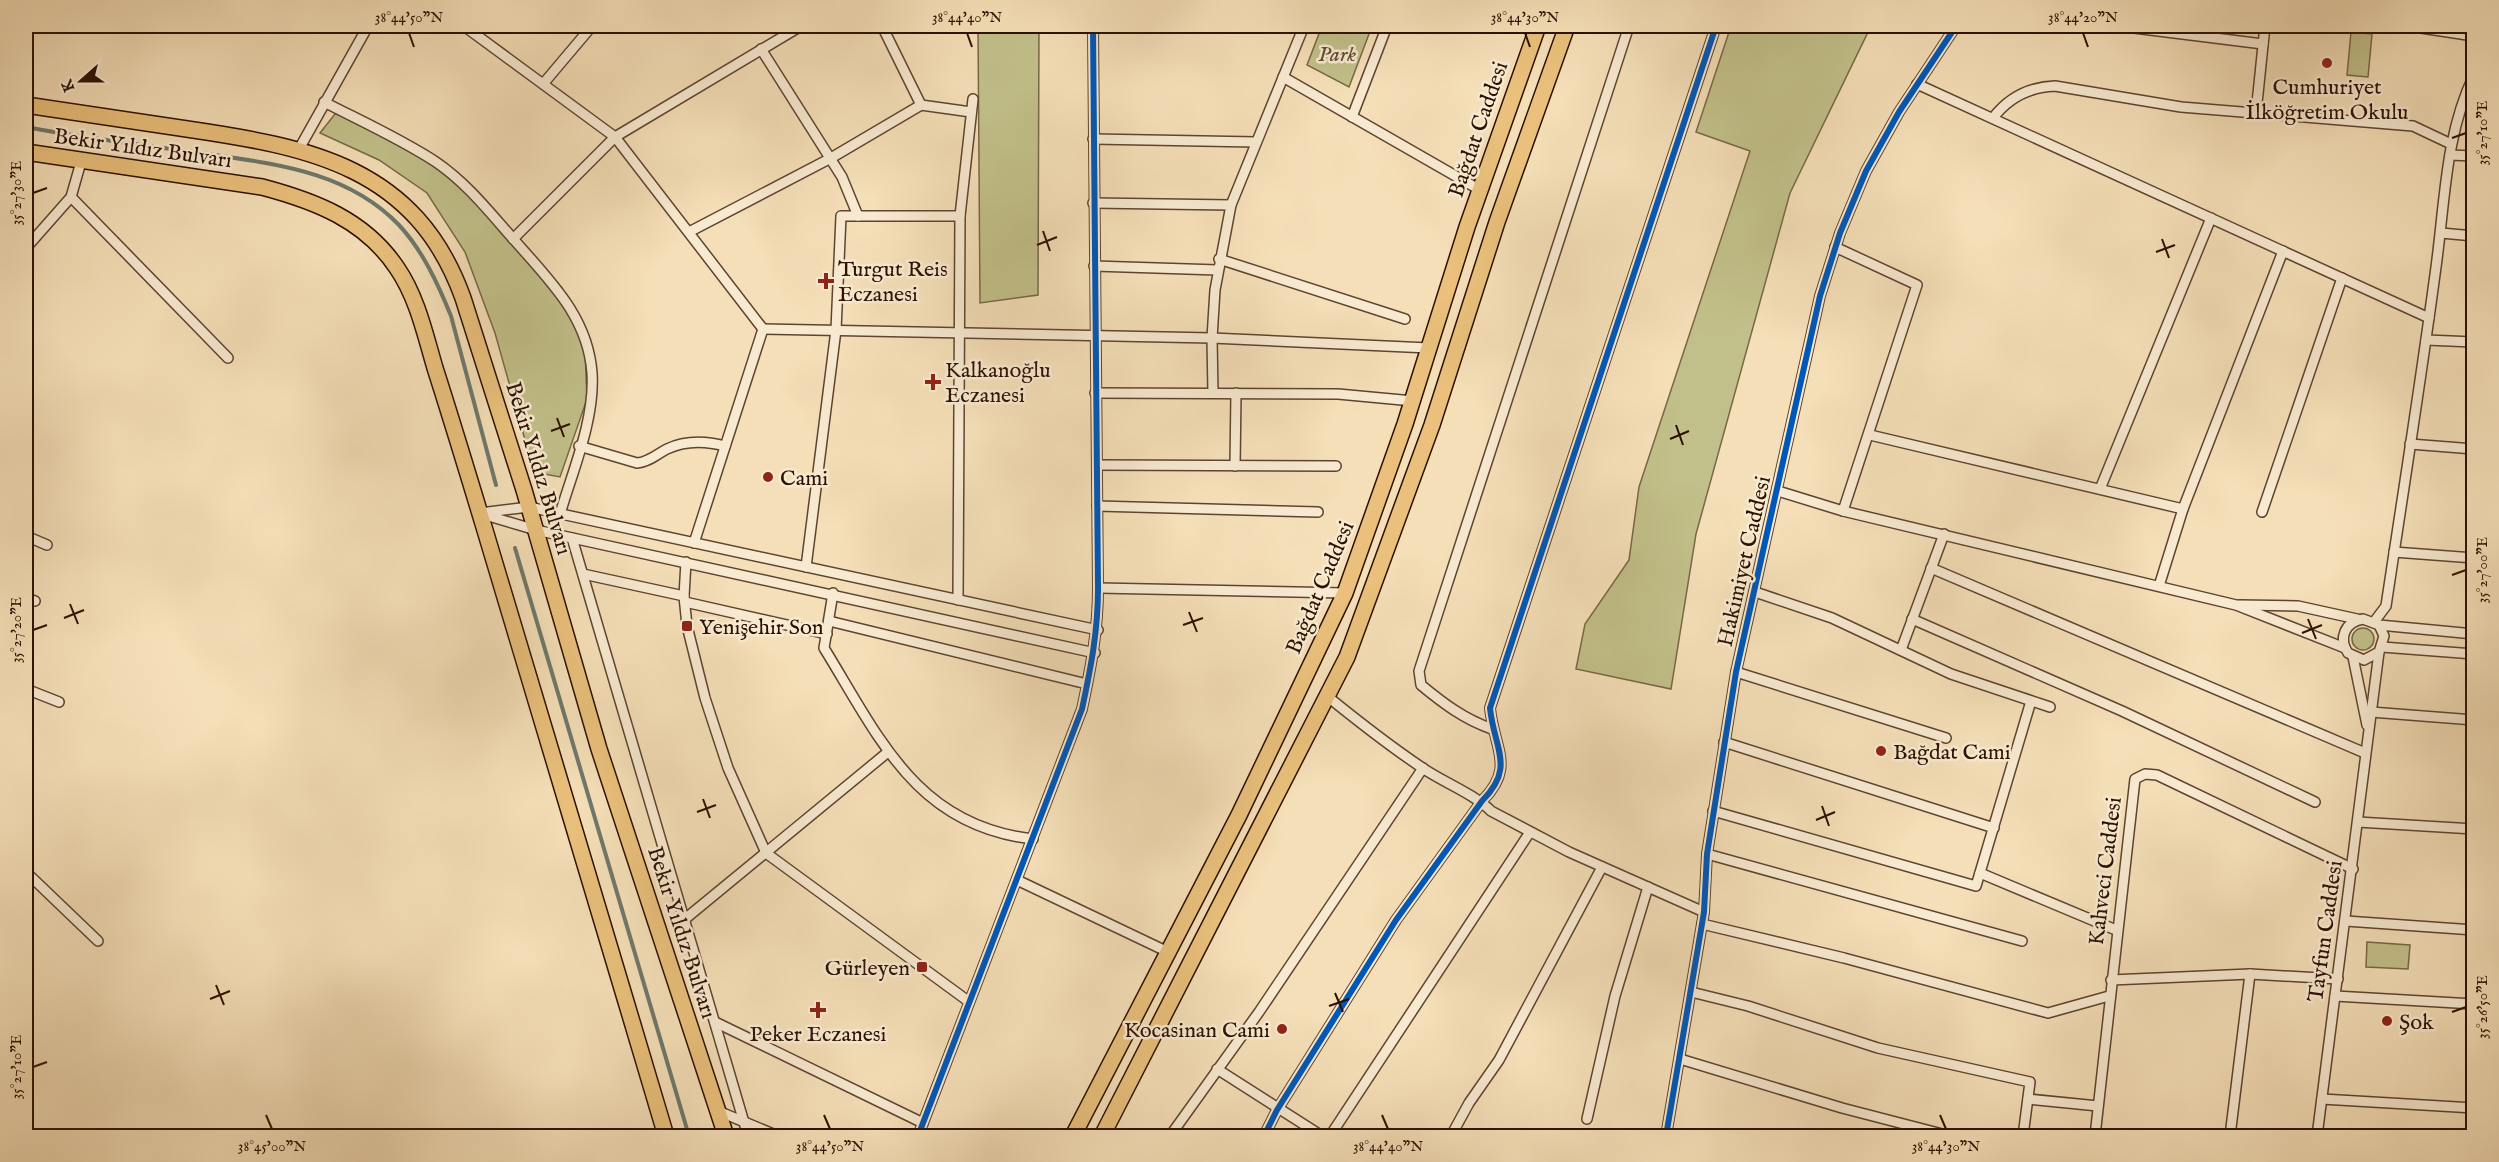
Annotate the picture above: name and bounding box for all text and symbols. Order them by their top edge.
text: 38°44'50"N [375,8,443,27]
text: 38°44'40"N [932,8,1002,27]
text: 38°44'30"N [1491,8,1559,27]
text: 38°44'20"N [2048,8,2118,27]
park label: Park [1318,41,1356,69]
north arrow [51,51,111,111]
marker: Cumhuriyet İlköğretim Okulu [2320,56,2334,70]
street label: Bağdat Caddesi [1443,58,1515,201]
place label: Cumhuriyet İlköğretim Okulu [2246,74,2408,127]
text: K [57,75,80,95]
text: 35°27'10"E [2473,101,2492,165]
street label: Bekir Yıldız Bulvarı [52,123,234,175]
text: 35°27'30"E [7,161,26,225]
place label: Turgut Reis Eczanesi [838,256,948,309]
marker: Turgut Reis Eczanesi [819,274,833,288]
place label: Kalkanoğlu Eczanesi [945,357,1051,410]
marker: Kalkanoğlu Eczanesi [926,375,940,389]
street label: Bekir Yıldız Bulvarı [498,379,578,559]
place label: Cami [780,465,828,493]
marker: Cami [761,470,775,484]
street label: Hakimiyet Caddesi [1712,473,1778,650]
street label: Bağdat Caddesi [1280,517,1362,659]
text: 35°27'00"E [2473,537,2492,603]
text: 35°27'20"E [7,597,26,663]
place label: Yenişehir Son [699,614,824,642]
marker: Yenişehir Son [680,619,694,633]
place label: Bağdat Cami [1893,739,2011,767]
marker: Bağdat Cami [1874,744,1888,758]
street label: Kahveci Caddesi [2083,795,2129,947]
street label: Bekir Yıldız Bulvarı [640,843,722,1022]
street label: Tayfun Caddesi [2302,859,2350,1004]
place label: Gürleyen [825,955,910,983]
marker: Gürleyen [915,960,929,974]
text: 35°26'50"E [2473,975,2492,1039]
marker: Peker Eczanesi [811,1003,825,1017]
place label: Şok [2399,1009,2434,1037]
marker: Şok [2380,1014,2394,1028]
place label: Kocasinan Cami [1124,1017,1270,1045]
place label: Peker Eczanesi [750,1021,887,1049]
marker: Kocasinan Cami [1275,1022,1289,1036]
text: 35°27'10"E [7,1035,26,1099]
text: 38°45'00"N [238,1137,306,1156]
text: 38°44'50"N [796,1137,864,1156]
text: 38°44'40"N [1353,1137,1423,1156]
text: 38°44'30"N [1912,1137,1980,1156]

